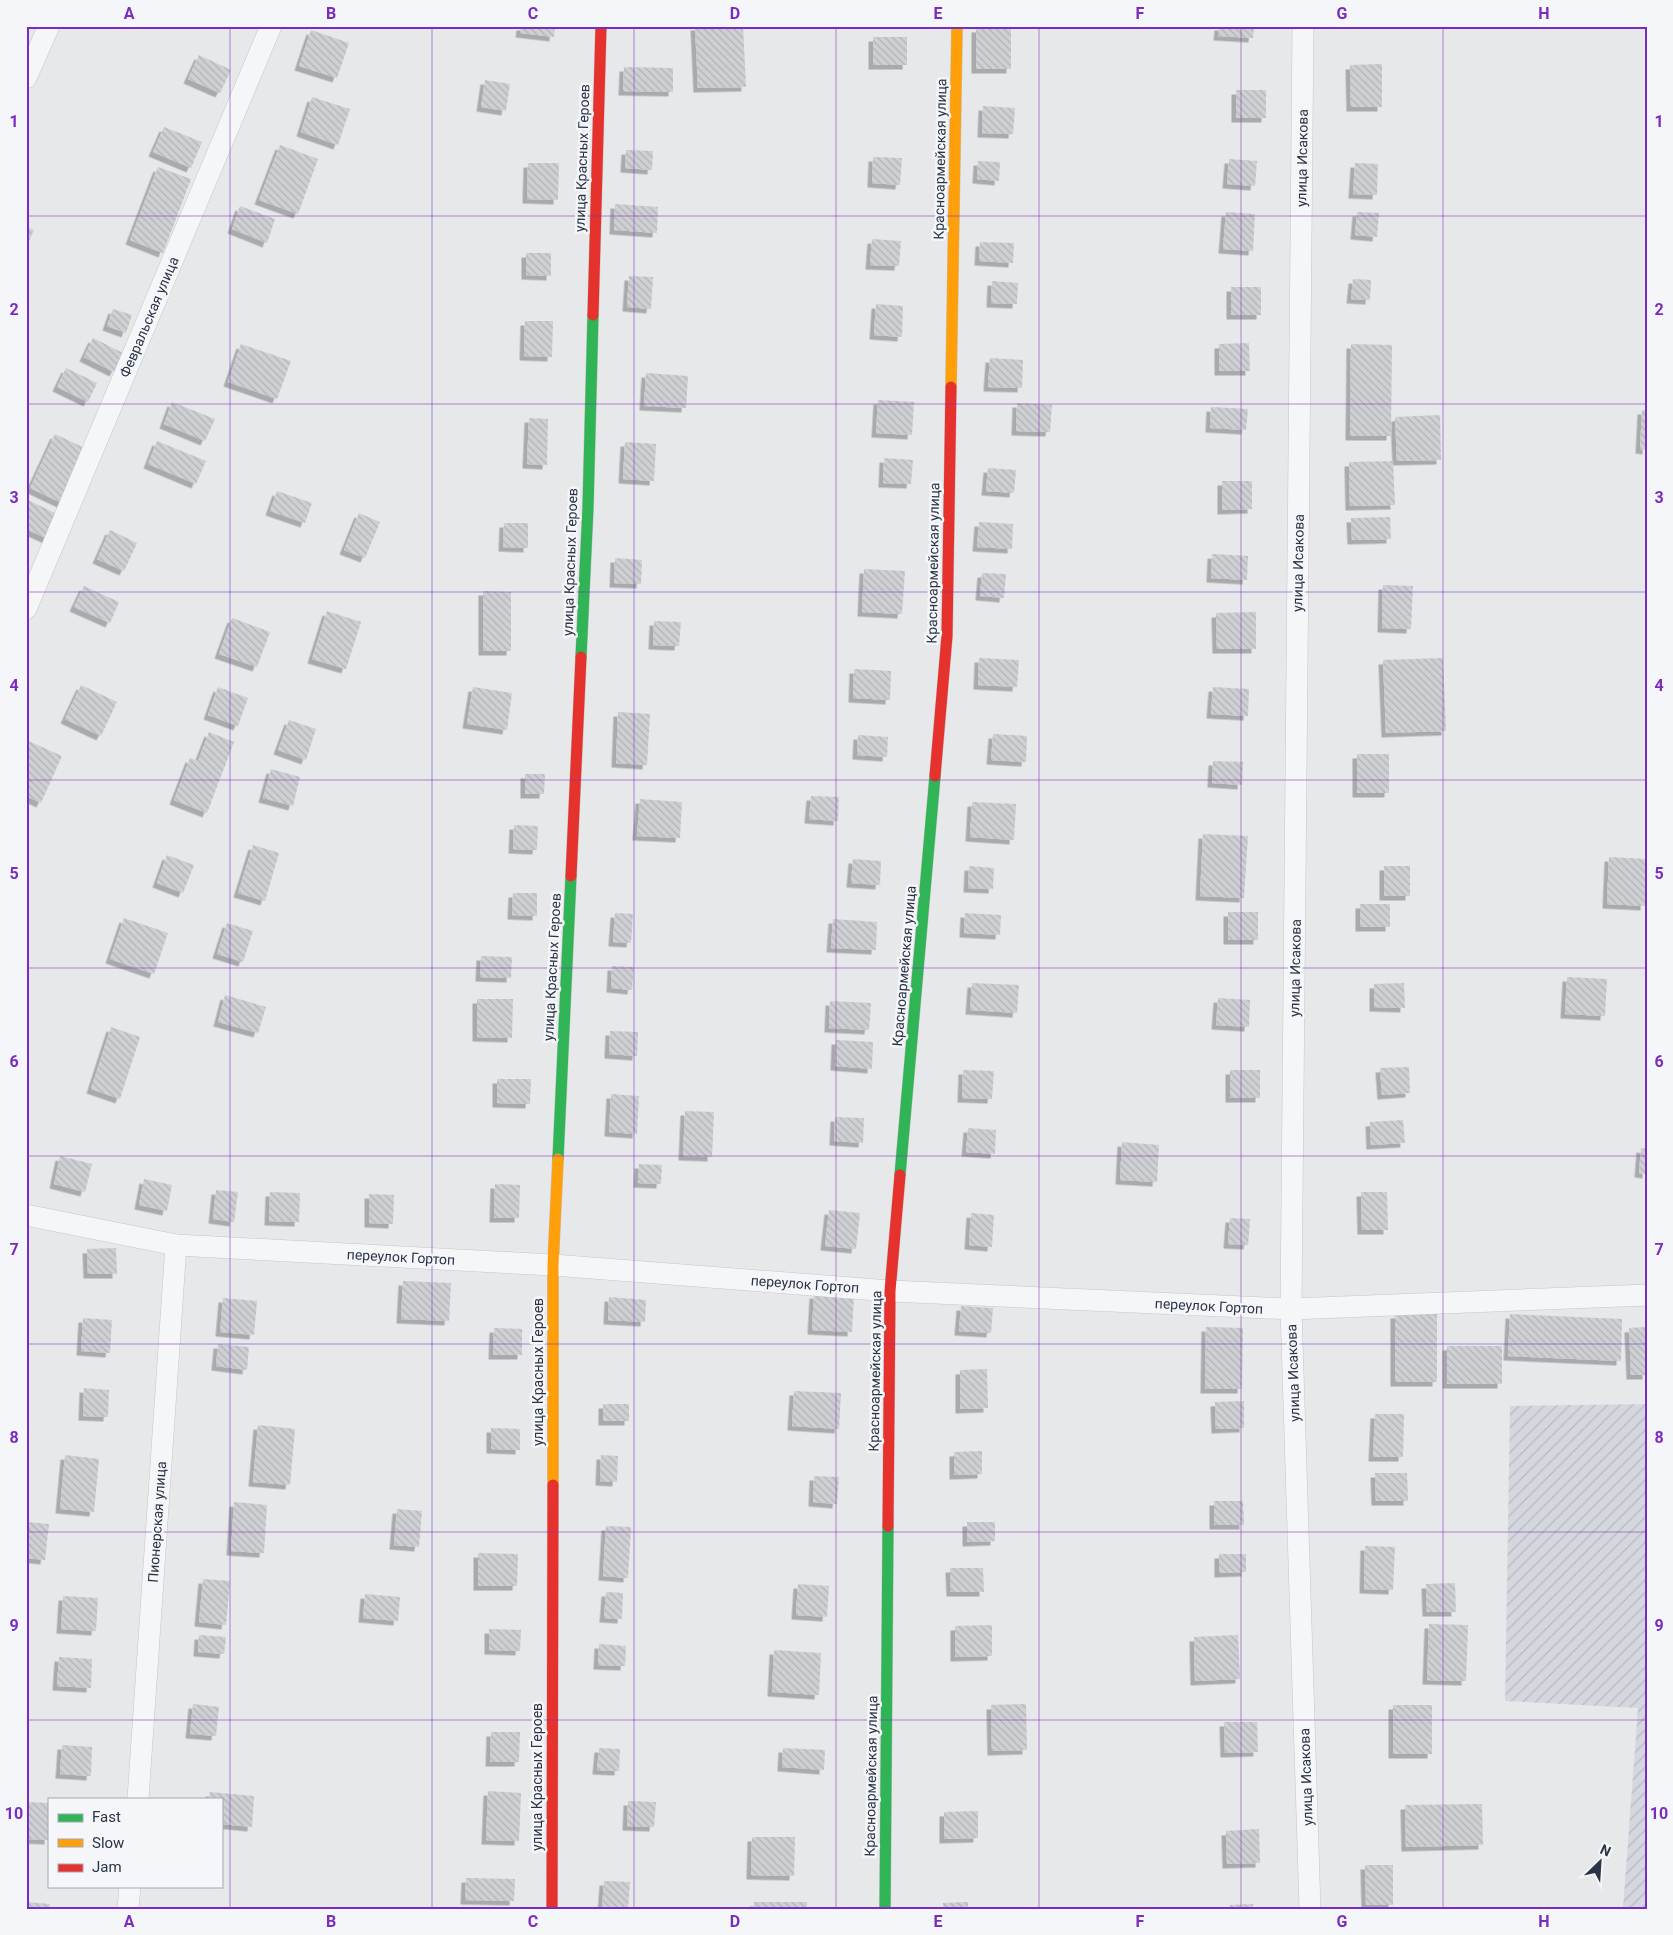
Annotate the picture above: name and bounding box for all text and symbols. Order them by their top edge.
text: A [124,4,135,23]
text: B [326,4,336,23]
text: C [528,4,538,23]
text: D [730,4,740,23]
text: E [934,4,943,23]
text: F [1136,4,1145,23]
text: G [1337,4,1348,23]
text: H [1538,4,1550,23]
street label: Красноармейская улица [931,78,949,240]
street label: улица Красных Героев [571,84,593,232]
street label: улица Исакова [1293,109,1311,207]
text: 1 [9,112,19,131]
text: 1 [1654,112,1664,131]
street label: Февральская улица [116,254,182,380]
text: 2 [9,300,19,319]
text: 2 [1654,300,1664,319]
street label: Красноармейская улица [924,482,942,644]
text: 3 [9,488,19,507]
street label: улица Красных Героев [559,488,581,636]
text: 3 [1654,488,1664,507]
street label: улица Исакова [1289,514,1307,612]
text: 4 [9,676,19,695]
text: 4 [1654,676,1664,695]
text: 5 [9,864,19,883]
text: 5 [1654,864,1664,883]
street label: Красноармейская улица [889,885,919,1047]
street label: улица Красных Героев [540,893,564,1041]
street label: улица Исакова [1286,919,1304,1017]
text: 6 [9,1052,19,1071]
text: 6 [1654,1052,1664,1071]
text: 7 [9,1240,19,1259]
text: 7 [1654,1240,1664,1259]
street label: переулок Гортоп [346,1246,456,1268]
street label: переулок Гортоп [750,1272,860,1296]
street label: Красноармейская улица [866,1290,884,1452]
street label: переулок Гортоп [1154,1295,1264,1317]
street label: улица Красных Героев [530,1298,546,1446]
street label: улица Исакова [1283,1324,1303,1422]
text: 8 [9,1428,19,1447]
text: 8 [1654,1428,1664,1447]
street label: Пионерская улица [145,1461,169,1583]
text: 9 [9,1616,19,1635]
text: 9 [1654,1616,1664,1635]
street label: Красноармейская улица [862,1695,880,1857]
street label: улица Красных Героев [529,1703,545,1851]
street label: улица Исакова [1296,1728,1316,1826]
legend [48,1798,222,1888]
text: 10 [5,1804,23,1823]
text: 10 [1650,1804,1668,1823]
text: Fast [92,1808,121,1826]
text: Slow [92,1834,124,1852]
north arrow [1576,1838,1626,1888]
text: N [1598,1841,1613,1860]
text: Jam [92,1858,122,1876]
text: A [124,1912,135,1931]
text: B [326,1912,336,1931]
text: C [528,1912,538,1931]
text: D [730,1912,740,1931]
text: E [934,1912,943,1931]
text: F [1136,1912,1145,1931]
text: G [1337,1912,1348,1931]
text: H [1538,1912,1550,1931]

